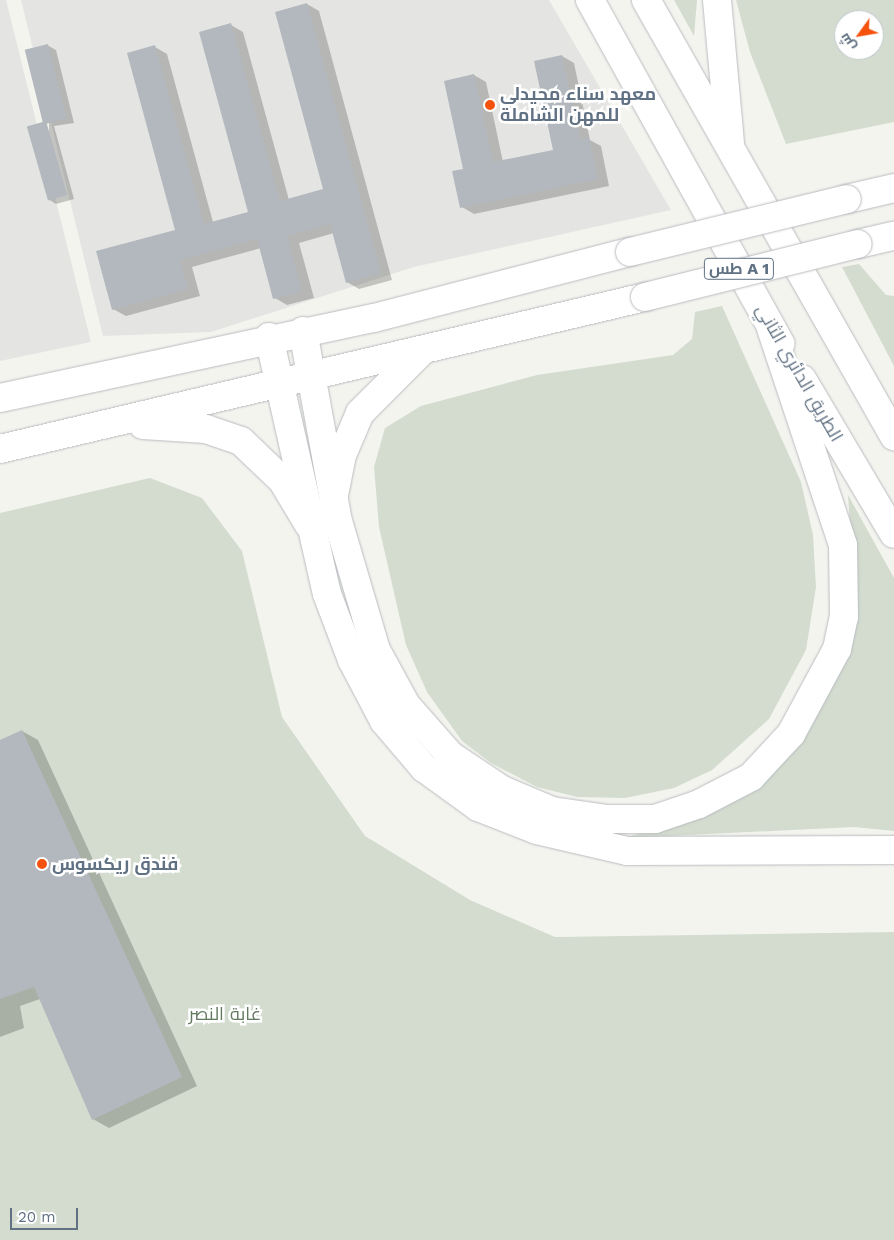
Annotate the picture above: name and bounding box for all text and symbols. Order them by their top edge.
north arrow [834,10,884,60]
text: ش [836,31,859,54]
place label: معهد سناء محيدلي للمهن الشاملة [500,84,656,126]
marker: معهد سناء محيدلي للمهن الشاملة [484,99,496,111]
road number: طس A 1 [703,255,775,282]
street label: الطريق الدائري الثاني [751,300,847,446]
place label: فندق ريكسوس [52,853,178,875]
marker: فندق ريكسوس [36,858,48,870]
park label: غابة النصر [189,1003,261,1025]
scale bar [12,1198,80,1230]
text: 20 m [18,1208,56,1226]

